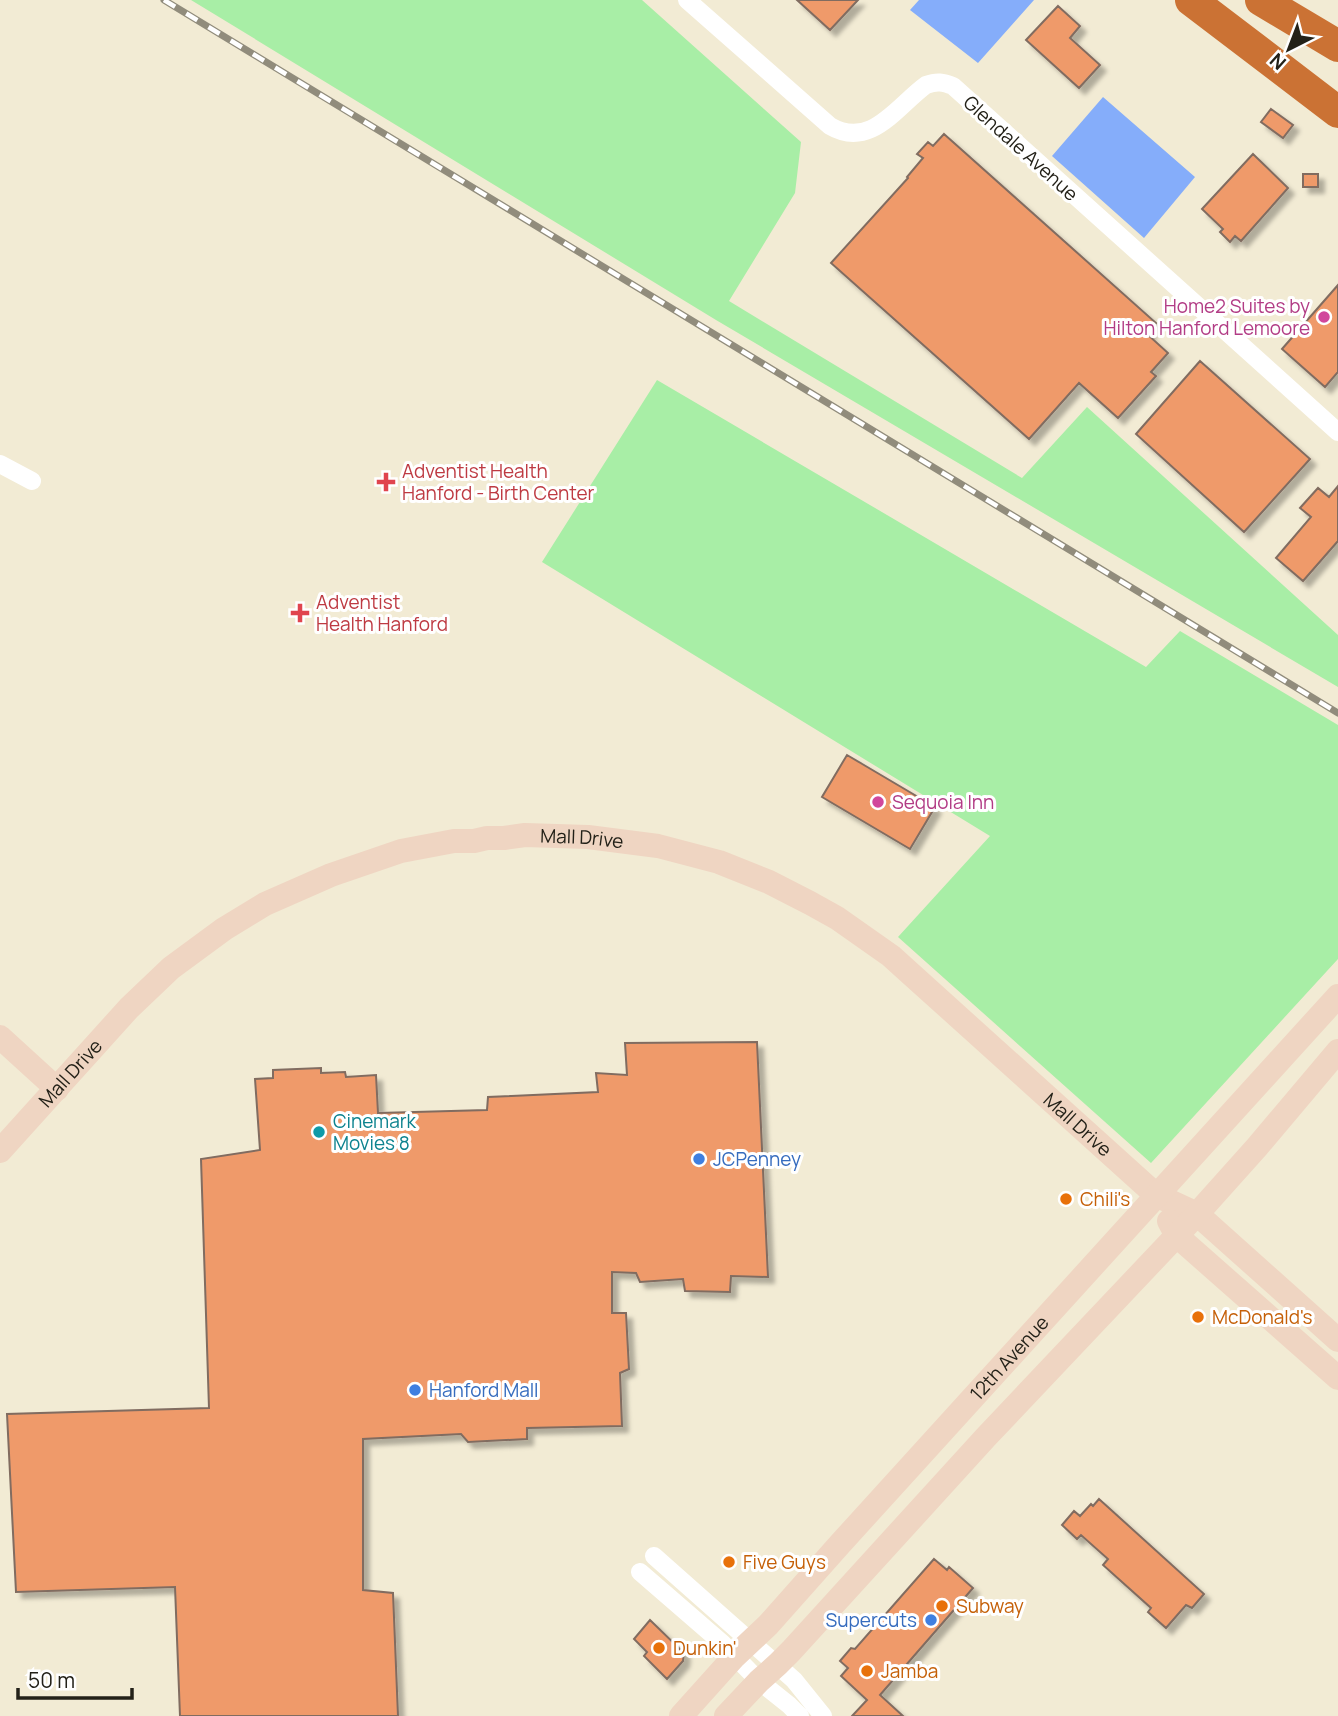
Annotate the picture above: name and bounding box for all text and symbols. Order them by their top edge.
north arrow [1254,14,1324,84]
text: N [1264,47,1291,76]
street label: Glendale Avenue [958,89,1084,207]
place label: Home2 Suites by Hilton Hanford Lemoore [1104,293,1310,341]
marker: Home2 Suites by Hilton Hanford Lemoore [1316,309,1332,325]
place label: Adventist Health Hanford - Birth Center [402,458,595,506]
marker: Adventist Health Hanford - Birth Center [376,472,396,492]
place label: Adventist Health Hanford [316,589,448,637]
marker: Adventist Health Hanford [290,603,310,623]
place label: Sequoia Inn [892,789,994,815]
marker: Sequoia Inn [870,794,886,810]
street label: Mall Drive [540,822,625,854]
street label: Mall Drive [33,1033,108,1113]
street label: Mall Drive [1038,1087,1118,1162]
place label: Cinemark Movies 8 [333,1108,417,1156]
marker: Cinemark Movies 8 [311,1124,327,1140]
place label: JCPenney [713,1146,801,1172]
marker: JCPenney [691,1151,707,1167]
place label: Chili's [1080,1186,1130,1212]
marker: Chili's [1058,1191,1074,1207]
place label: McDonald's [1212,1304,1313,1330]
marker: McDonald's [1190,1309,1206,1325]
street label: 12th Avenue [964,1310,1055,1406]
place label: Hanford Mall [429,1377,539,1403]
marker: Hanford Mall [407,1382,423,1398]
place label: Five Guys [743,1549,826,1575]
marker: Five Guys [721,1554,737,1570]
place label: Subway [956,1593,1024,1619]
marker: Subway [934,1598,950,1614]
place label: Supercuts [826,1607,917,1633]
marker: Supercuts [923,1612,939,1628]
place label: Dunkin' [673,1635,737,1661]
marker: Dunkin' [651,1640,667,1656]
scale bar [18,1656,131,1700]
place label: Jamba [881,1658,938,1684]
marker: Jamba [859,1663,875,1679]
text: 50 m [28,1666,75,1694]

